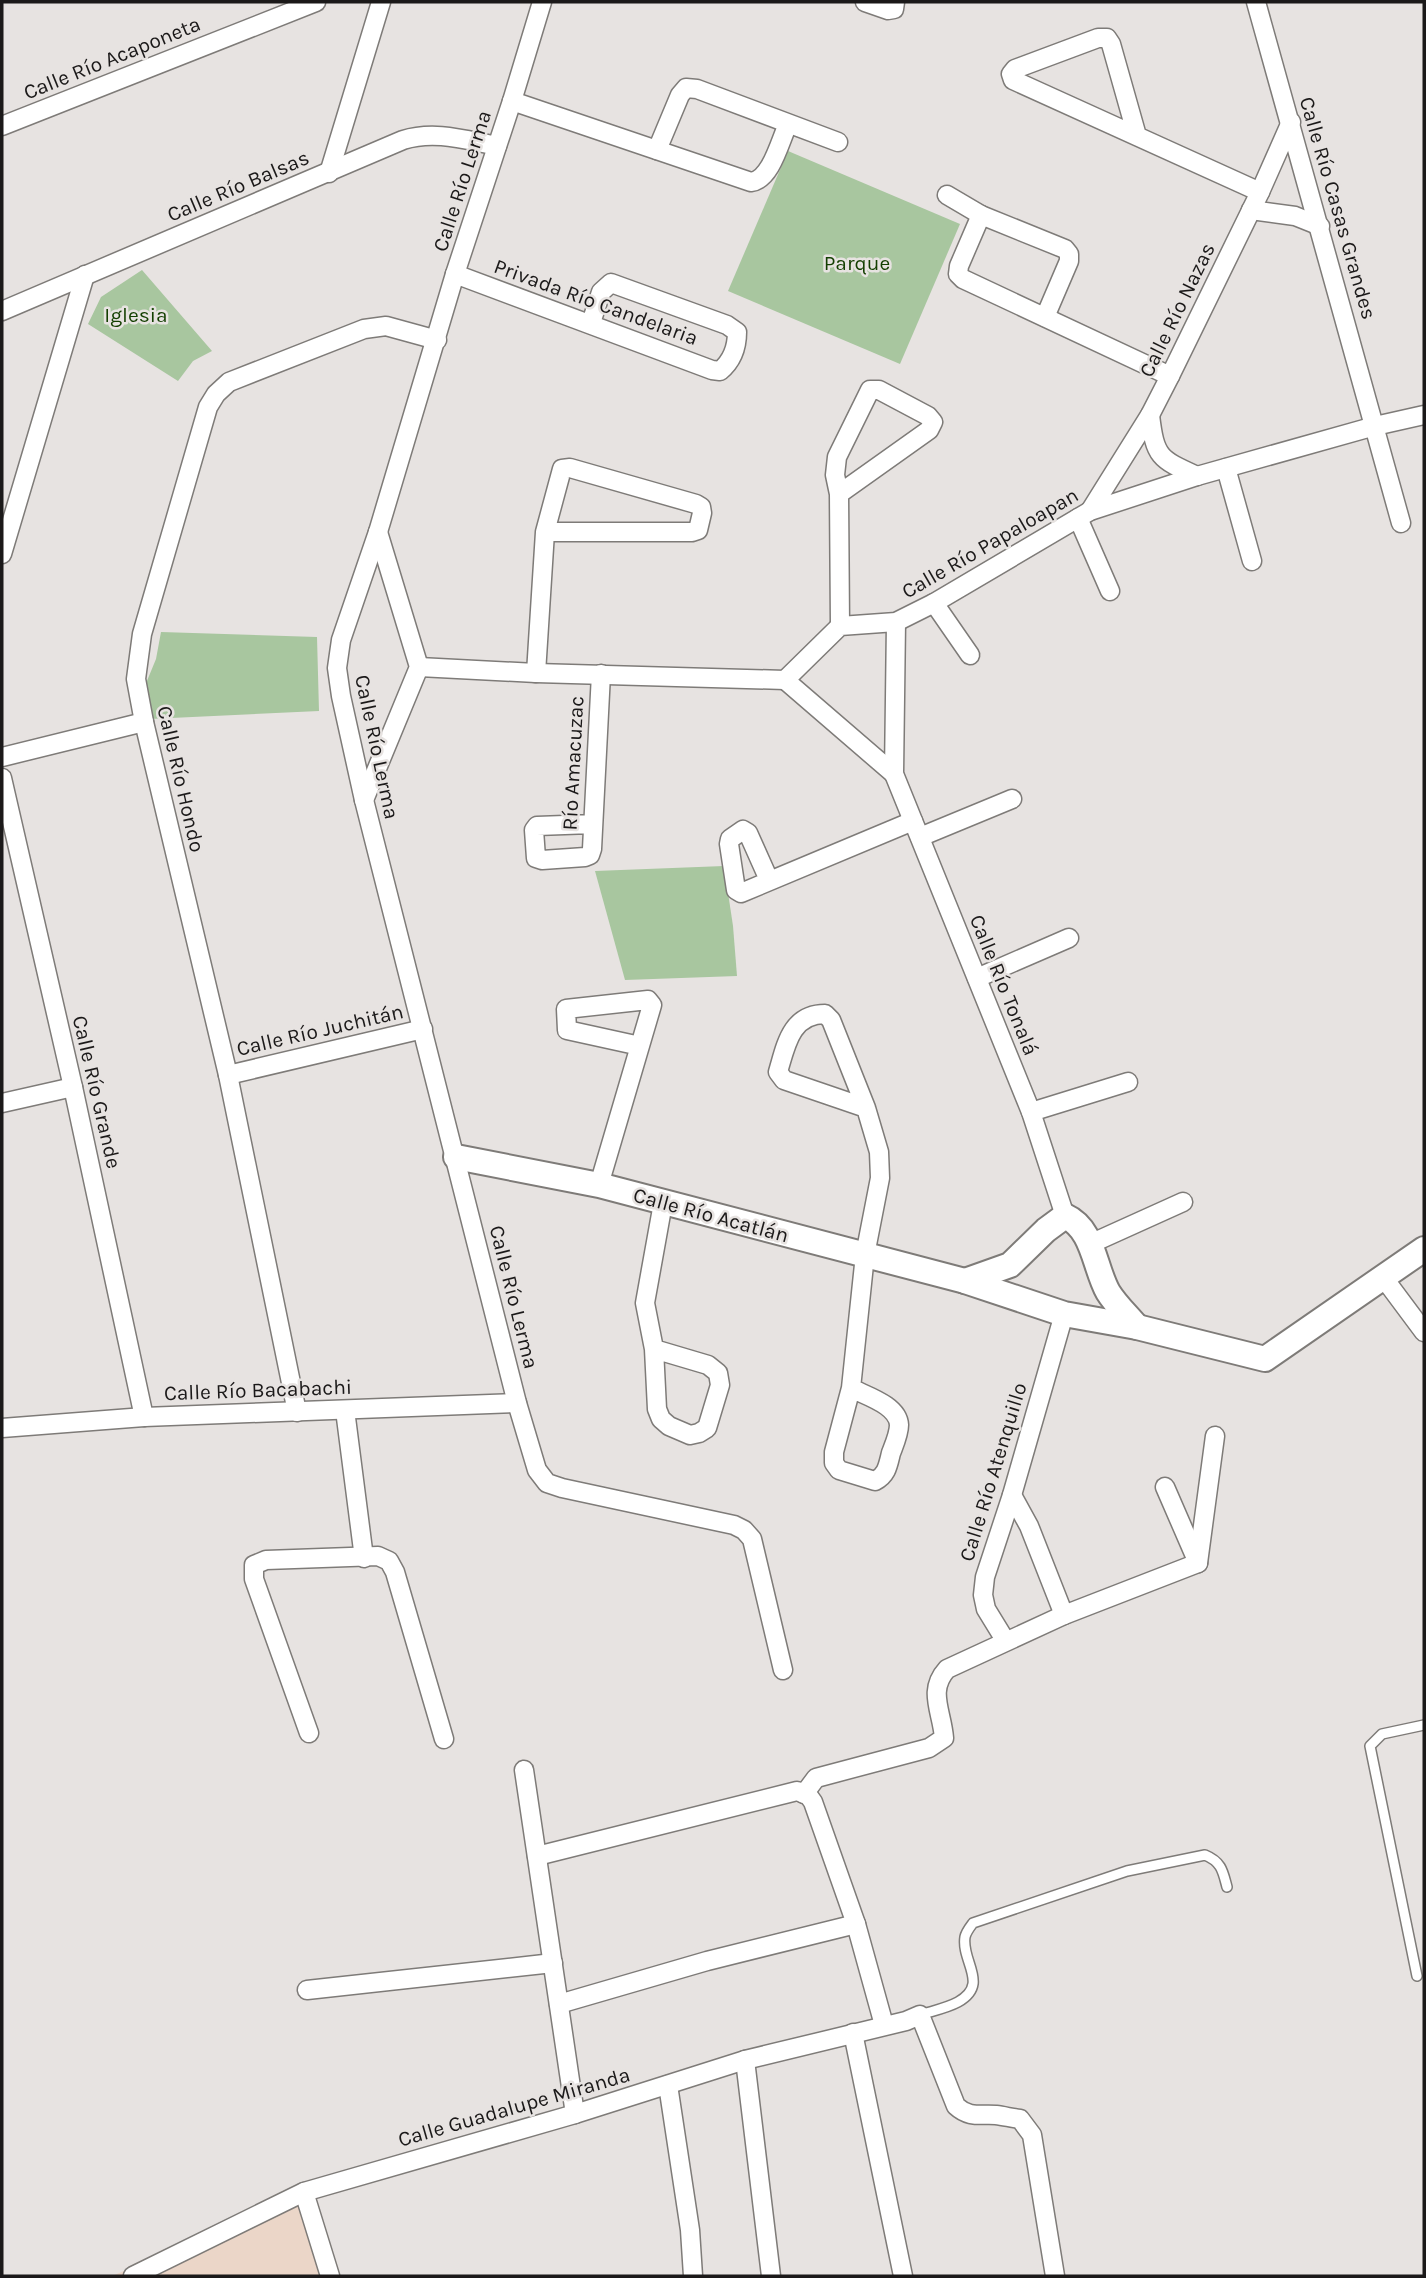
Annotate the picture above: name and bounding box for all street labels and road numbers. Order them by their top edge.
street label: Calle Río Acaponeta [20,12,204,104]
street label: Calle Río Casas Grandes [1295,94,1381,322]
street label: Calle Río Lerma [428,107,496,255]
street label: Calle Río Balsas [164,145,312,227]
street label: Calle Río Nazas [1134,239,1220,381]
street label: Privada Río Candelaria [491,254,701,350]
street label: Calle Río Papaloapan [897,483,1083,603]
street label: Calle Río Lerma [350,673,404,821]
street label: Río Amacuzac [557,695,589,831]
street label: Calle Río Hondo [152,703,210,855]
street label: Calle Río Tonalá [965,911,1043,1059]
street label: Calle Río Juchitán [234,999,406,1061]
street label: Calle Río Grande [68,1013,126,1171]
street label: Calle Río Acatlán [631,1183,791,1247]
street label: Calle Río Lerma [485,1223,543,1371]
street label: Calle Río Bacabachi [163,1375,353,1405]
street label: Calle Río Atenquillo [954,1380,1032,1564]
street label: Calle Guadalupe Miranda [395,2062,633,2152]

